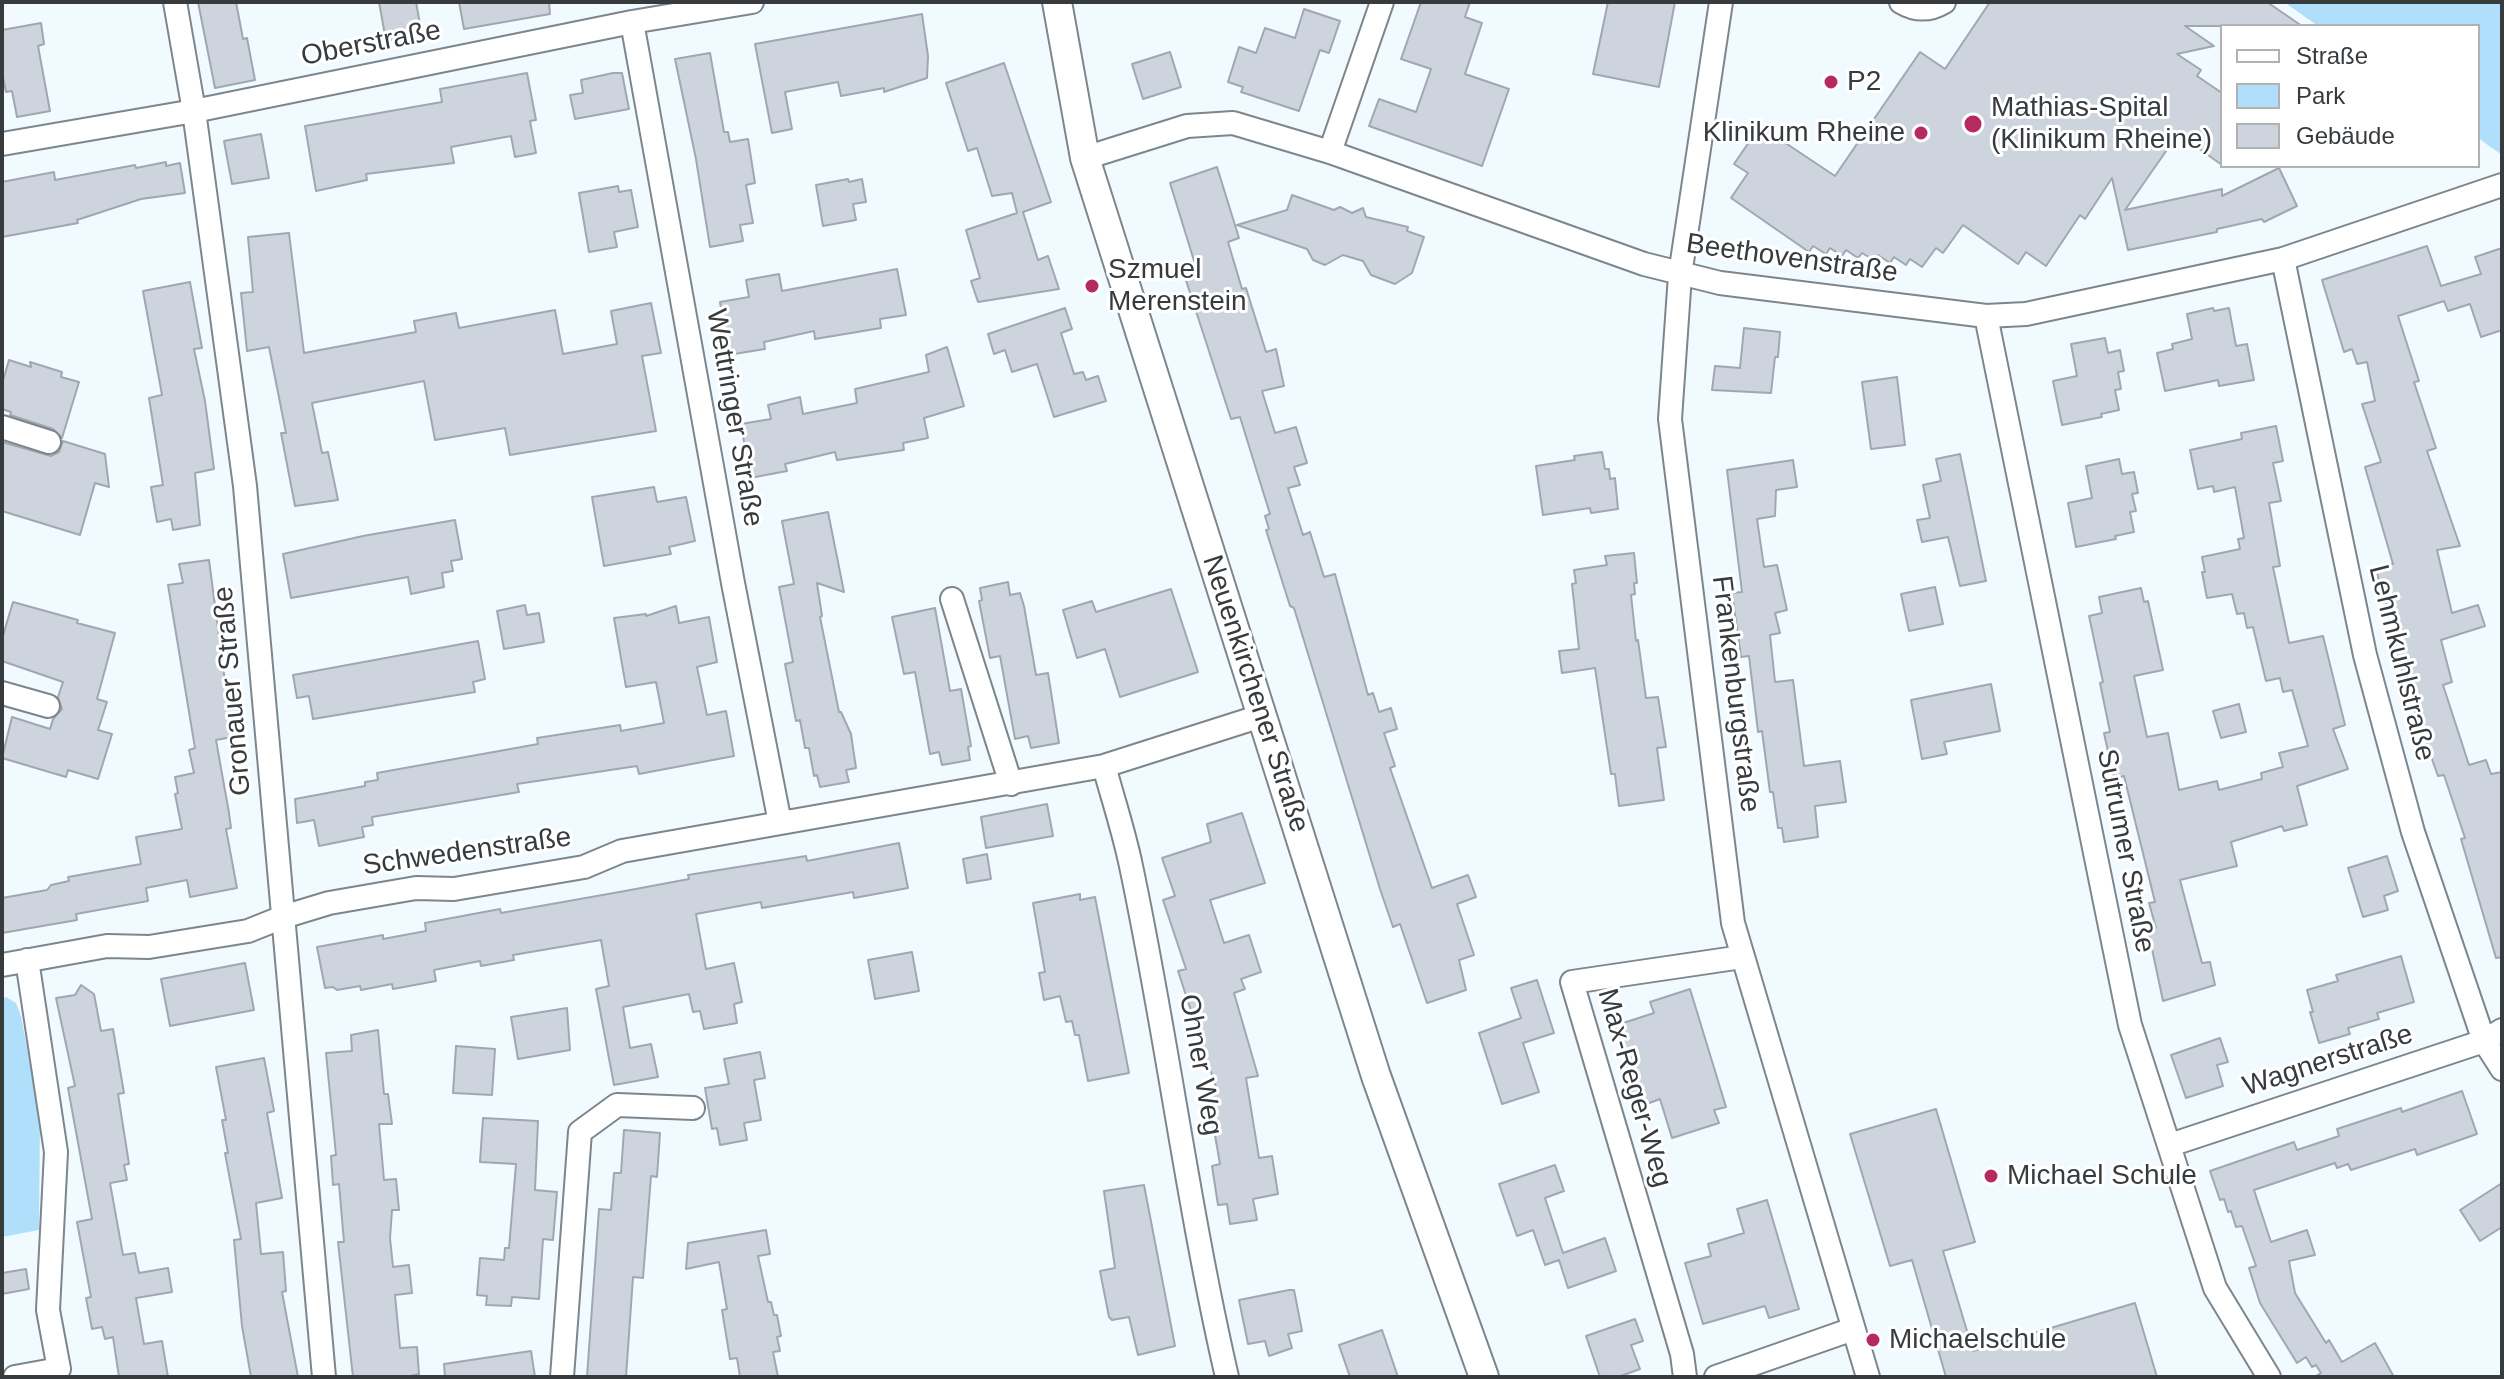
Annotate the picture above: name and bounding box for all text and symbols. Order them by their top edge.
street label: Oberstraße [298,14,444,74]
legend [2220,24,2480,168]
text: Straße [2296,42,2368,69]
place label: P2 [1847,65,1881,99]
marker: P2 [1822,73,1840,91]
text: Park [2296,82,2345,109]
place label: Mathias-Spital (Klinikum Rheine) [1991,91,2212,157]
marker: Mathias-Spital (Klinikum Rheine) [1962,113,1984,135]
place label: Klinikum Rheine [1703,116,1905,150]
text: Gebäude [2296,122,2395,149]
marker: Klinikum Rheine [1912,124,1930,142]
street label: Beethovenstraße [1684,228,1900,290]
place label: Szmuel Merenstein [1108,253,1247,319]
marker: Szmuel Merenstein [1083,277,1101,295]
street label: Wettringer Straße [698,307,770,529]
street label: Neuenkirchener Straße [1194,551,1316,837]
street label: Lehmkuhlstraße [2360,562,2442,764]
street label: Frankenburgstraße [1704,574,1766,814]
street label: Gronauer Straße [207,585,259,797]
street label: Sutrumer Straße [2089,746,2161,956]
street label: Schwedenstraße [361,821,573,883]
street label: Max-Reger-Weg [1590,985,1678,1191]
street label: Ohner Weg [1171,992,1229,1138]
street label: Wagnerstraße [2239,1018,2417,1104]
place label: Michael Schule [2007,1159,2197,1193]
marker: Michael Schule [1982,1167,2000,1185]
place label: Michaelschule [1889,1323,2066,1357]
marker: Michaelschule [1864,1331,1882,1349]

